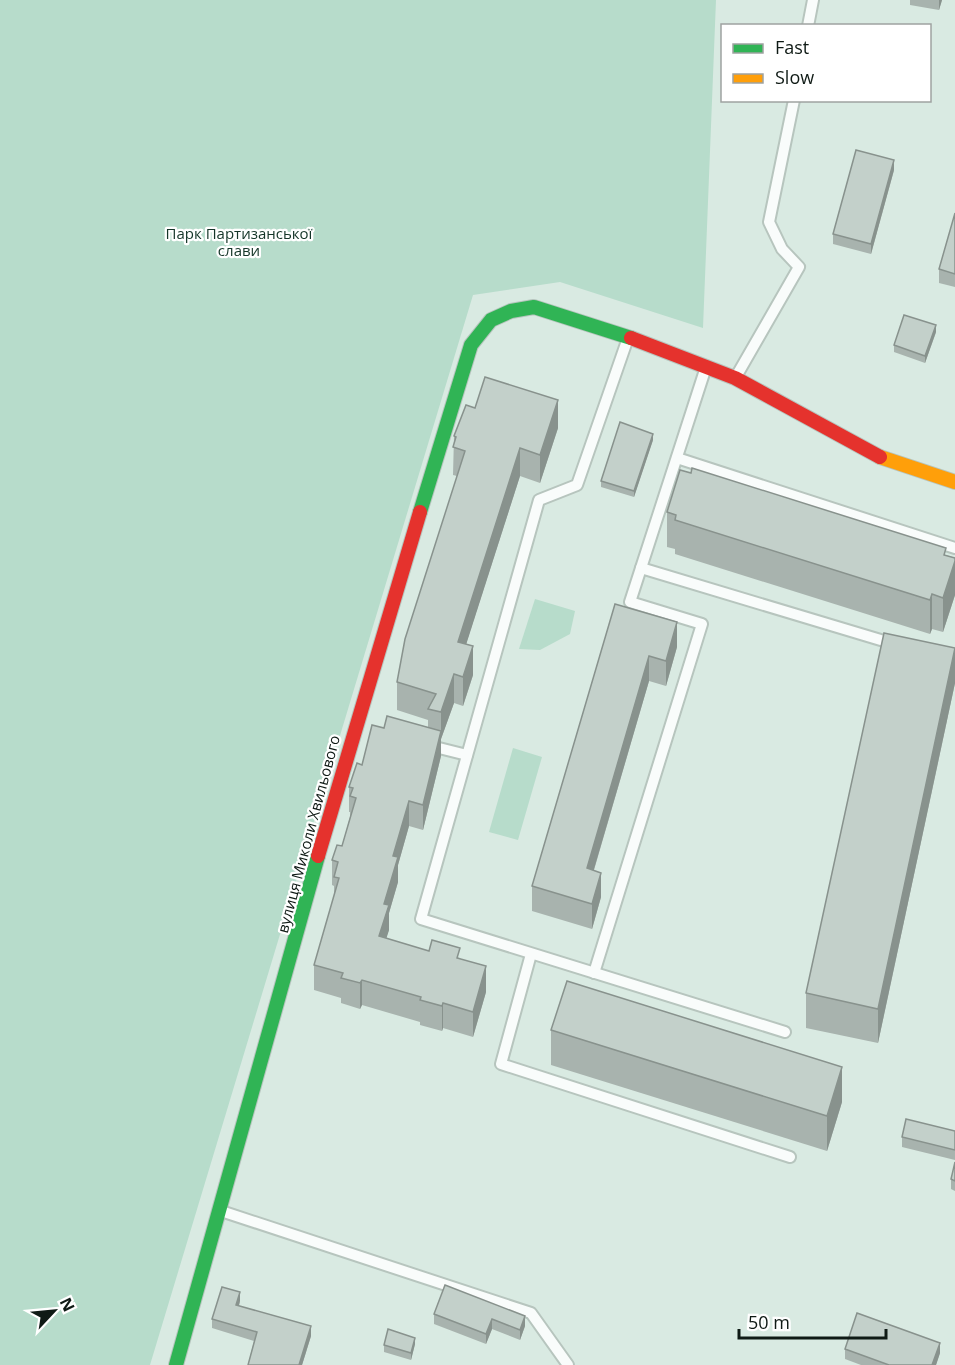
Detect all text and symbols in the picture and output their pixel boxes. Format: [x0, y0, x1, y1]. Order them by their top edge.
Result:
legend [721, 24, 931, 102]
text: Fast [775, 35, 809, 59]
text: Slow [775, 65, 814, 89]
park label: Парк Партизанської слави [166, 223, 313, 260]
street label: вулиця Миколи Хвильового [272, 733, 344, 935]
north arrow [24, 1281, 84, 1341]
text: N [55, 1294, 80, 1315]
scale bar [739, 1302, 886, 1340]
text: 50 m [748, 1310, 790, 1334]

